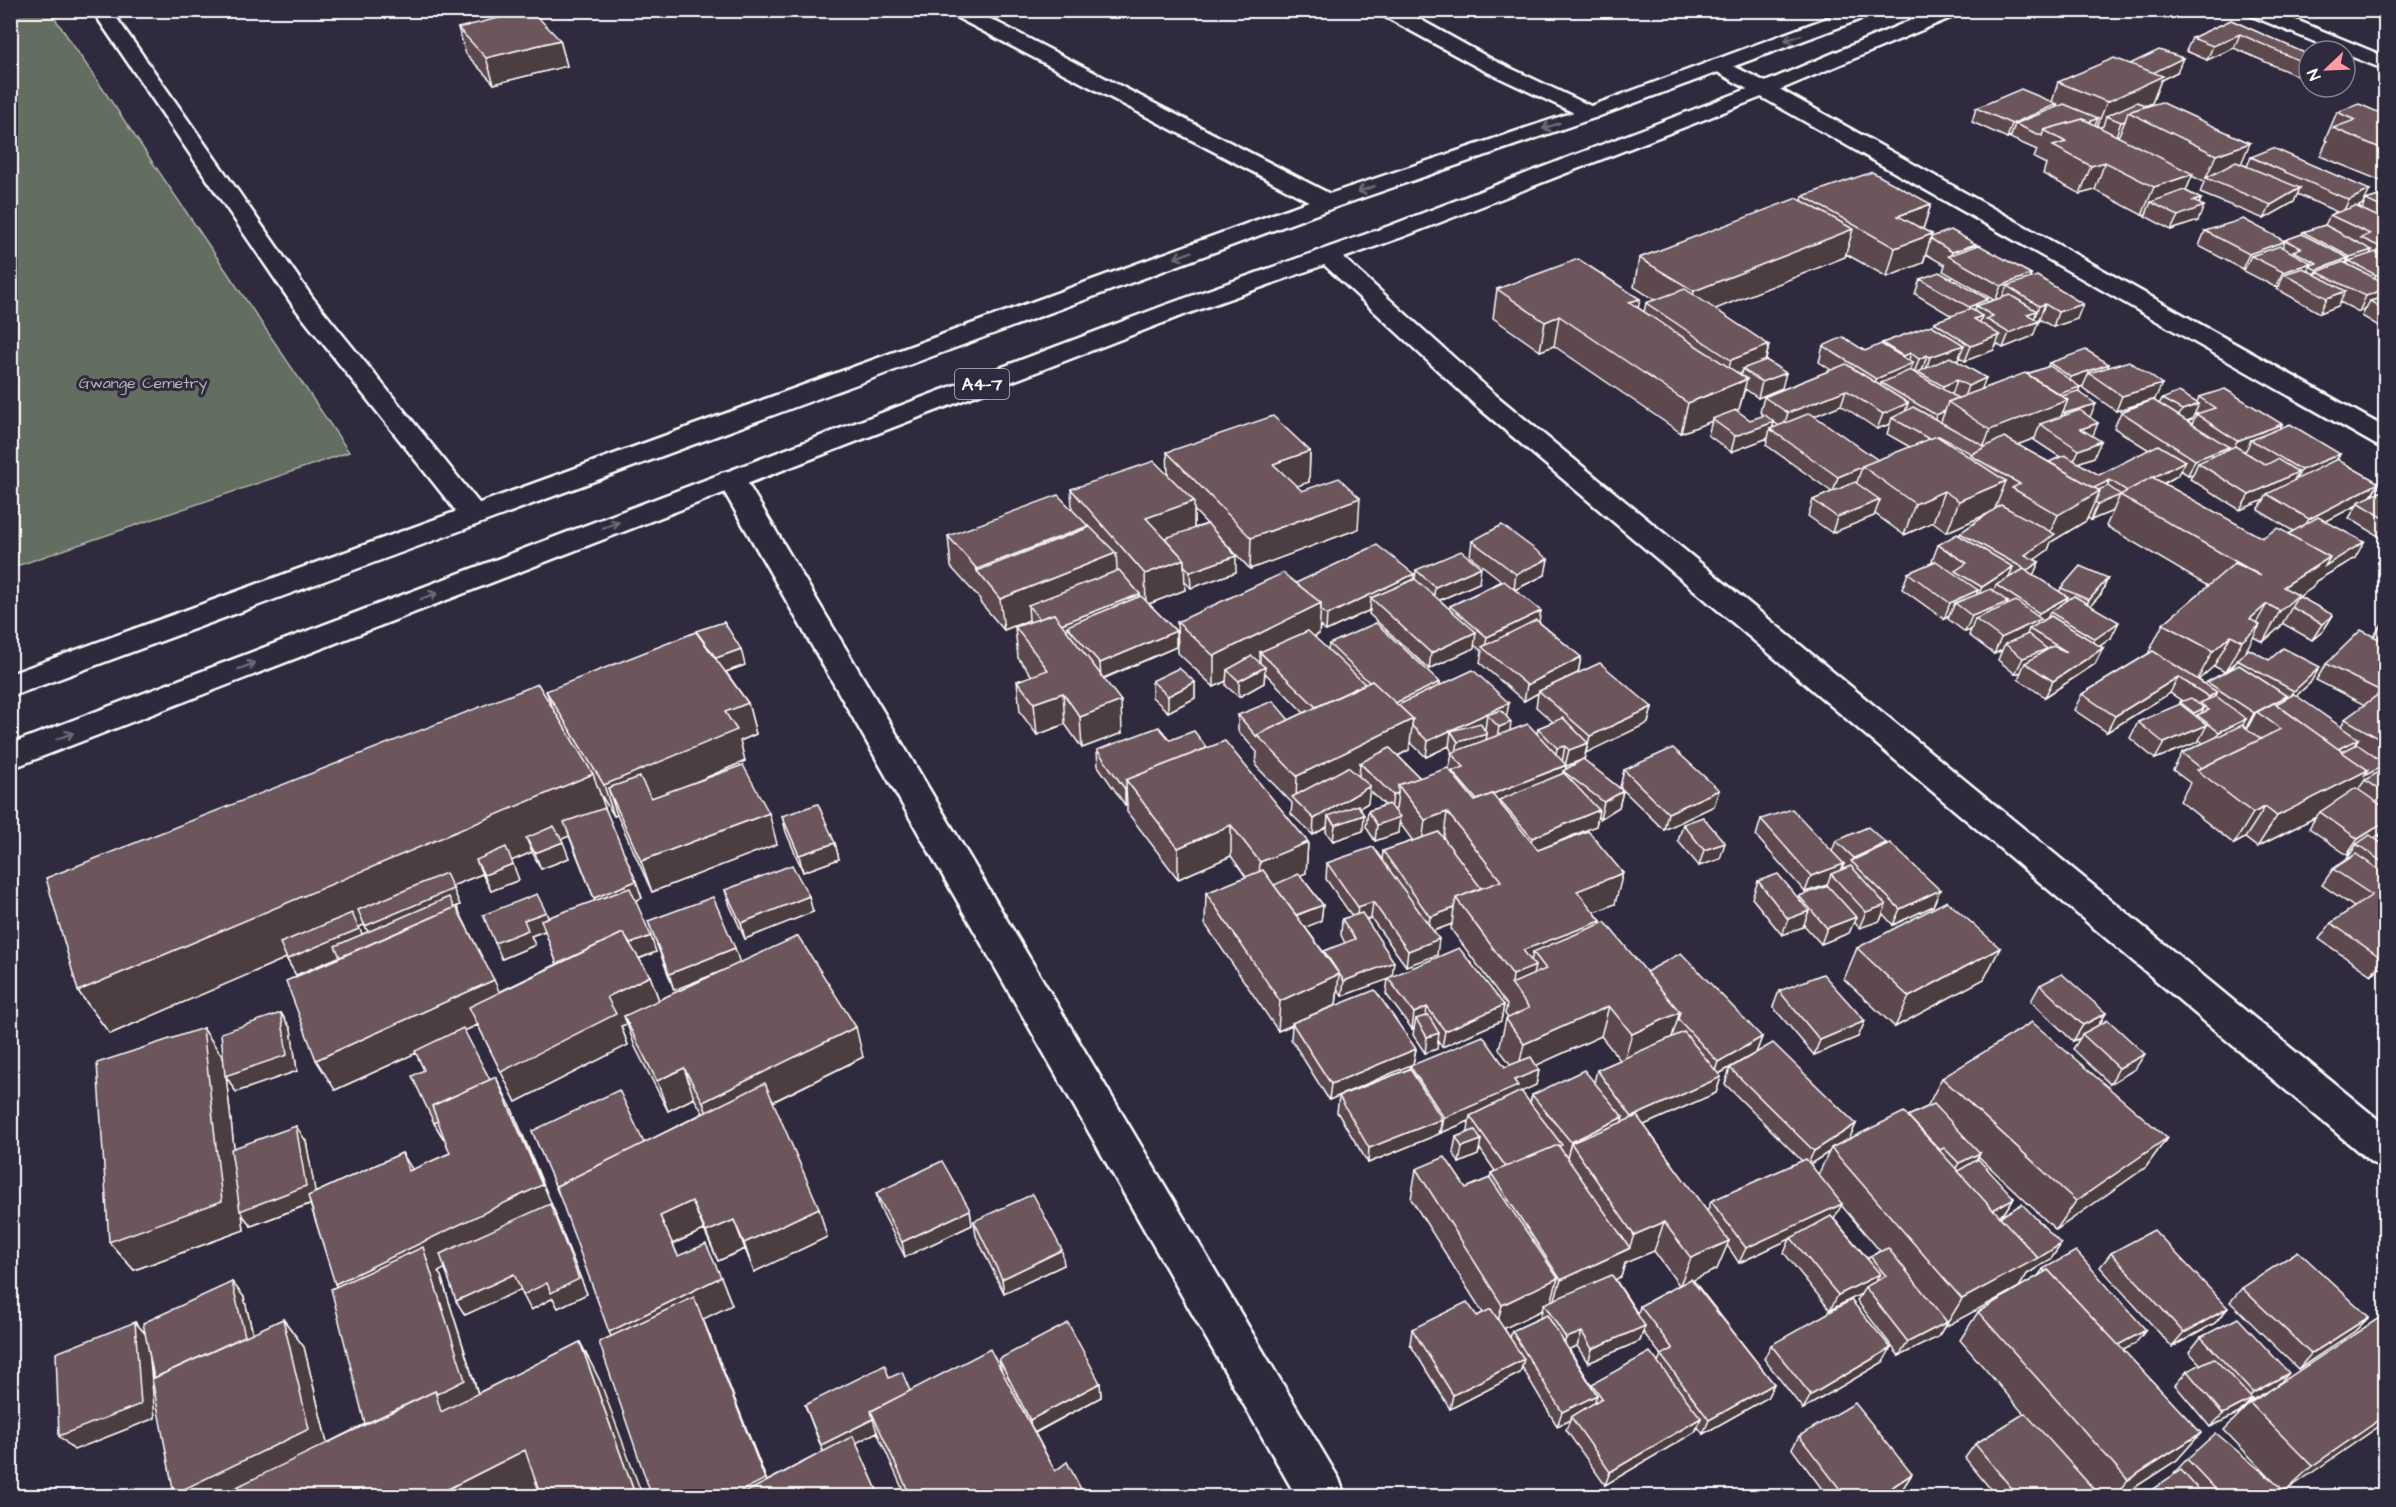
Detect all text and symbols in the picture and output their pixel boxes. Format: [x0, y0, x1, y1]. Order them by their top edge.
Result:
one-way arrow [1784, 33, 1803, 44]
north arrow [2297, 39, 2357, 99]
text: N [2302, 66, 2326, 83]
one-way arrow [1542, 122, 1561, 133]
one-way arrow [1357, 184, 1376, 195]
one-way arrow [1174, 250, 1192, 261]
road number: A4-7 [955, 369, 1009, 399]
park label: Gwange Cemetry [79, 372, 208, 395]
one-way arrow [601, 519, 620, 530]
one-way arrow [419, 590, 438, 601]
one-way arrow [237, 660, 256, 671]
one-way arrow [55, 730, 74, 741]

